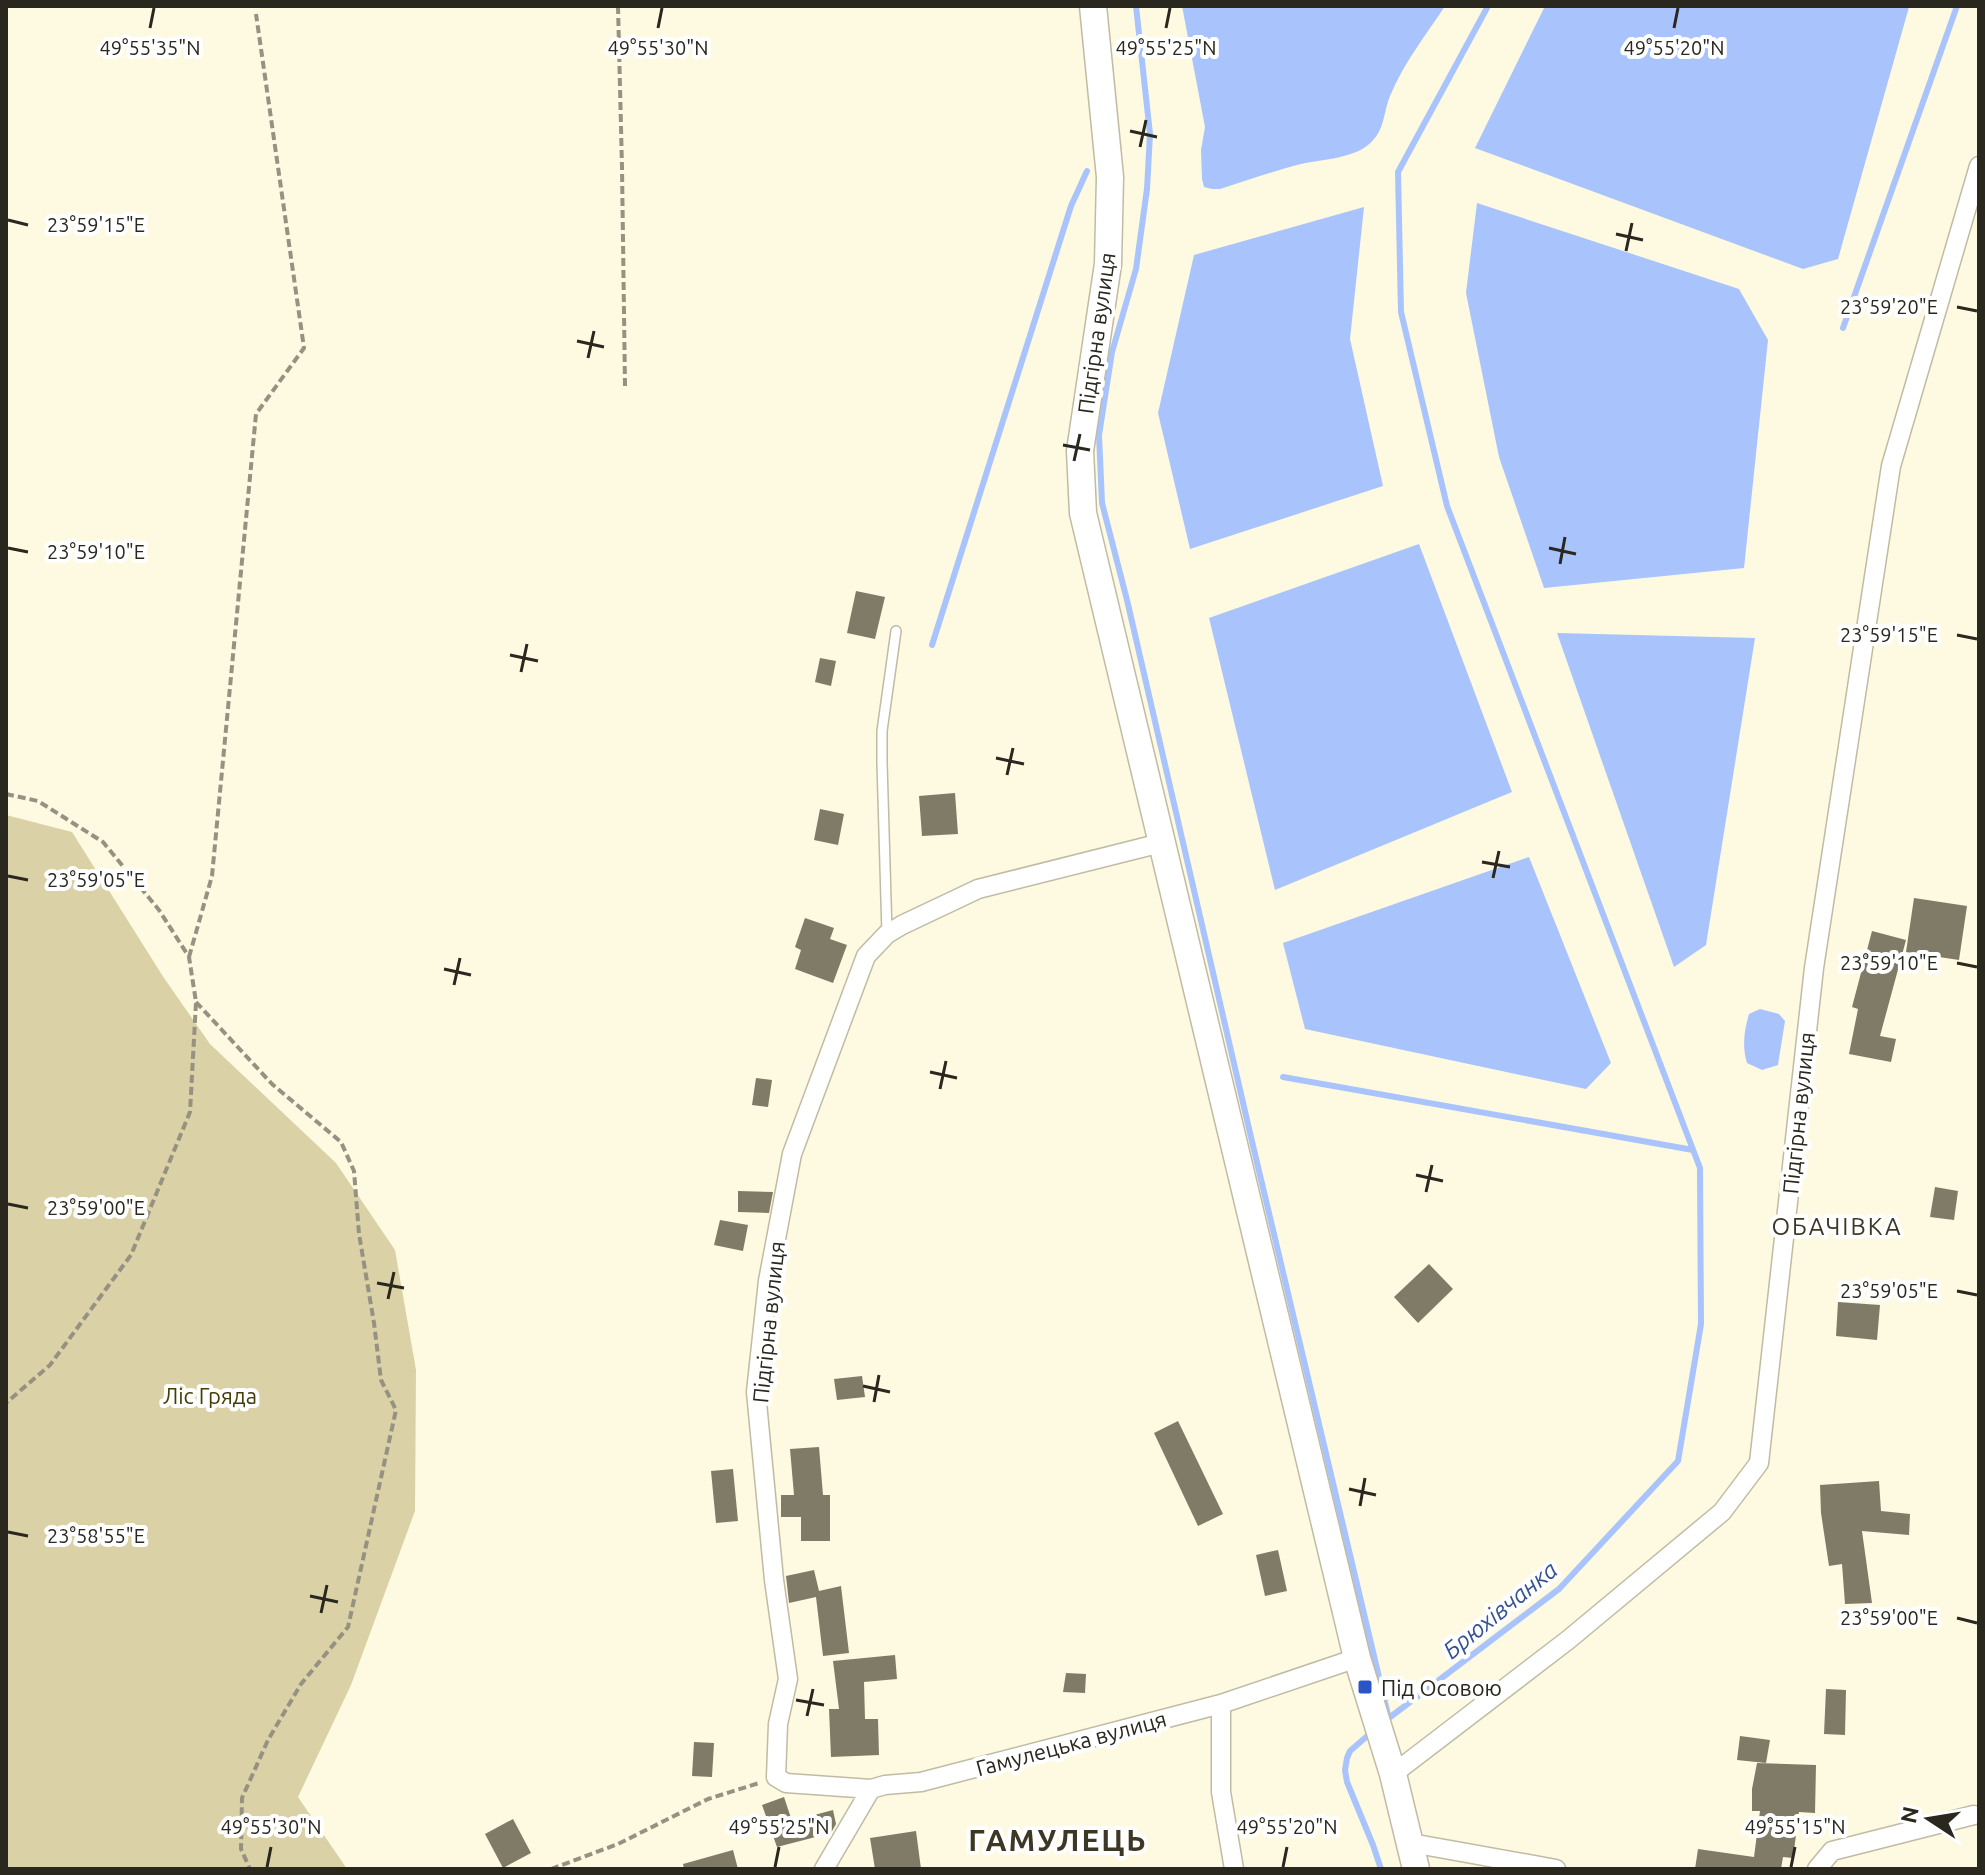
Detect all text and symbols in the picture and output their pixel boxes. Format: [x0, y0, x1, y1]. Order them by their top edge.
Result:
text: 49°55'35"N [99, 36, 201, 59]
text: 49°55'30"N [607, 36, 709, 59]
text: 49°55'25"N [1115, 36, 1217, 59]
text: 49°55'20"N [1623, 36, 1725, 59]
text: 23°59'15"E [47, 213, 145, 236]
street label: Підгірна вулиця [1072, 251, 1120, 415]
text: 23°59'20"E [1840, 295, 1938, 318]
text: 23°59'10"E [47, 540, 145, 563]
text: 23°59'15"E [1840, 623, 1938, 646]
text: 23°59'05"E [47, 868, 145, 891]
text: 23°59'10"E [1840, 951, 1938, 974]
street label: Підгірна вулиця [1777, 1031, 1819, 1195]
text: 23°59'00"E [47, 1196, 145, 1219]
district label: ОБАЧІВКА [1771, 1213, 1903, 1240]
street label: Підгірна вулиця [747, 1240, 789, 1404]
text: 23°59'05"E [1840, 1279, 1938, 1302]
park label: Ліс Гряда [163, 1383, 257, 1408]
text: 23°58'55"E [47, 1524, 145, 1547]
water label: Брюхівчанка [1438, 1556, 1562, 1664]
text: 23°59'00"E [1840, 1606, 1938, 1629]
place label: Під Осовою [1381, 1675, 1502, 1700]
marker: Під Осовою [1356, 1678, 1374, 1696]
street label: Гамулецька вулиця [973, 1706, 1169, 1780]
north arrow [1889, 1779, 1969, 1859]
text: N [1895, 1804, 1923, 1825]
text: 49°55'30"N [220, 1815, 322, 1838]
text: 49°55'25"N [728, 1815, 830, 1838]
text: 49°55'20"N [1236, 1815, 1338, 1838]
text: 49°55'15"N [1744, 1815, 1846, 1838]
district label: ГАМУЛЕЦЬ [968, 1823, 1148, 1857]

